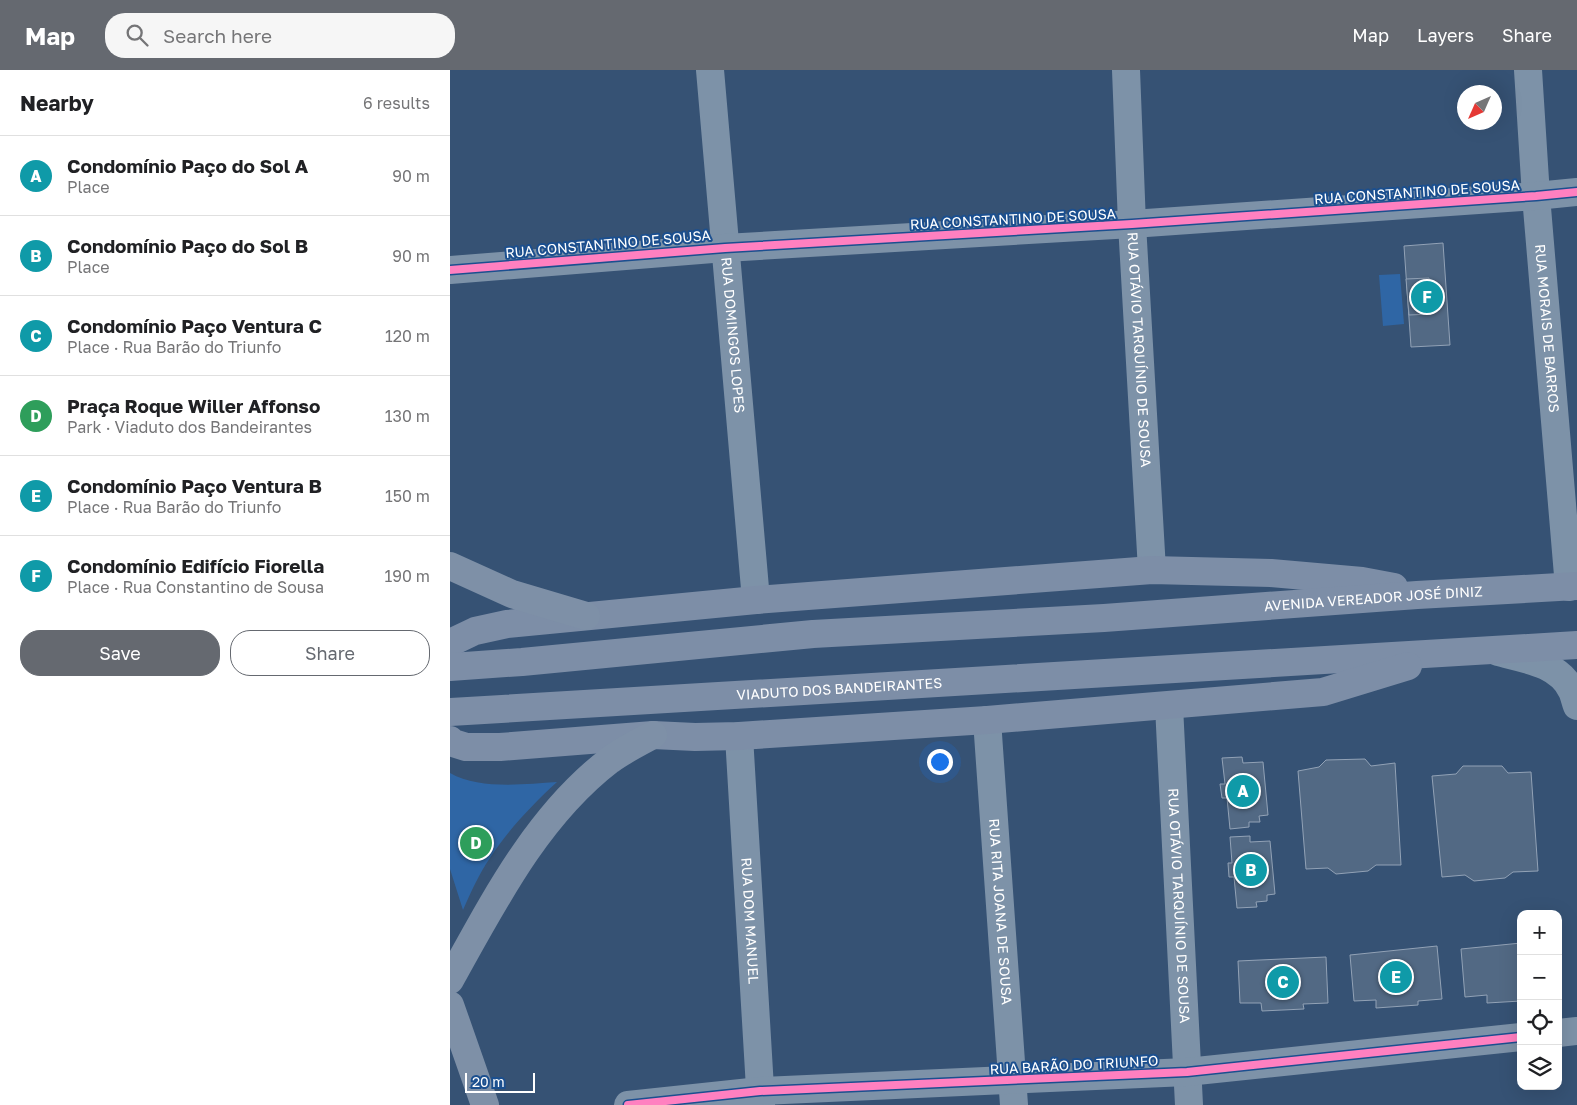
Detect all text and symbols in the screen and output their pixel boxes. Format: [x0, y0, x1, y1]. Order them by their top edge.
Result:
search box [105, 13, 455, 58]
text: Map [25, 21, 75, 50]
icon: search [123, 21, 151, 49]
text: Search here [163, 24, 272, 47]
text: Map [1352, 24, 1389, 46]
text: Layers [1417, 24, 1474, 46]
text: Share [1502, 24, 1552, 46]
north arrow [1457, 85, 1502, 130]
text: Nearby [20, 90, 94, 116]
text: 6 results [363, 93, 430, 113]
text: Condomínio Paço do Sol A [67, 154, 308, 177]
text: A [30, 166, 42, 186]
text: 90 m [392, 166, 430, 186]
street label: RUA CONSTANTINO DE SOUSA [1314, 176, 1521, 207]
text: Place [67, 177, 110, 197]
street label: RUA CONSTANTINO DE SOUSA [910, 205, 1117, 232]
street label: RUA CONSTANTINO DE SOUSA [505, 226, 712, 261]
street label: RUA OTÁVIO TARQUÍNIO DE SOUSA [1124, 232, 1155, 468]
text: Condomínio Paço do Sol B [67, 234, 308, 257]
street label: RUA MORAIS DE BARROS [1532, 243, 1563, 413]
text: B [30, 246, 42, 266]
text: 90 m [392, 246, 430, 266]
street label: RUA DOMINGOS LOPES [718, 256, 749, 414]
text: Place [67, 257, 110, 277]
pin: F [1411, 278, 1443, 316]
text: Condomínio Paço Ventura C [67, 314, 322, 337]
text: C [30, 326, 42, 346]
text: 120 m [385, 326, 430, 346]
text: Place · Rua Barão do Triunfo [67, 337, 281, 357]
text: Praça Roque Willer Affonso [67, 394, 320, 417]
text: D [30, 406, 42, 426]
text: 130 m [385, 406, 430, 426]
text: Park · Viaduto dos Bandeirantes [67, 417, 312, 437]
text: Condomínio Paço Ventura B [67, 474, 322, 497]
text: E [31, 486, 41, 506]
text: 150 m [385, 486, 430, 506]
text: Place · Rua Barão do Triunfo [67, 497, 281, 517]
text: Condomínio Edifício Fiorella [67, 554, 324, 577]
text: F [31, 566, 41, 586]
text: 190 m [384, 566, 430, 586]
text: Place · Rua Constantino de Sousa [67, 577, 324, 597]
street label: AVENIDA VEREADOR JOSÉ DINIZ [1263, 582, 1483, 614]
button: Save [20, 630, 220, 676]
button: Share [230, 630, 430, 676]
street label: VIADUTO DOS BANDEIRANTES [736, 674, 943, 703]
your location [927, 749, 953, 775]
pin: A [1227, 772, 1259, 810]
street label: RUA OTÁVIO TARQUÍNIO DE SOUSA [1165, 788, 1194, 1024]
street label: RUA RITA JOANA DE SOUSA [986, 818, 1016, 1006]
pin: D [460, 824, 492, 862]
pin: B [1235, 851, 1267, 889]
street label: RUA DOM MANUEL [738, 857, 763, 984]
map controls [1517, 910, 1562, 1090]
button: + [1517, 910, 1562, 955]
button: − [1517, 955, 1562, 1000]
pin: E [1380, 958, 1412, 996]
pin: C [1267, 963, 1299, 1001]
button: locate [1517, 1000, 1562, 1045]
button: layers [1517, 1045, 1562, 1090]
street label: RUA BARÃO DO TRIUNFO [989, 1052, 1159, 1077]
scale bar [465, 1070, 535, 1093]
text: 20 m [472, 1073, 505, 1090]

